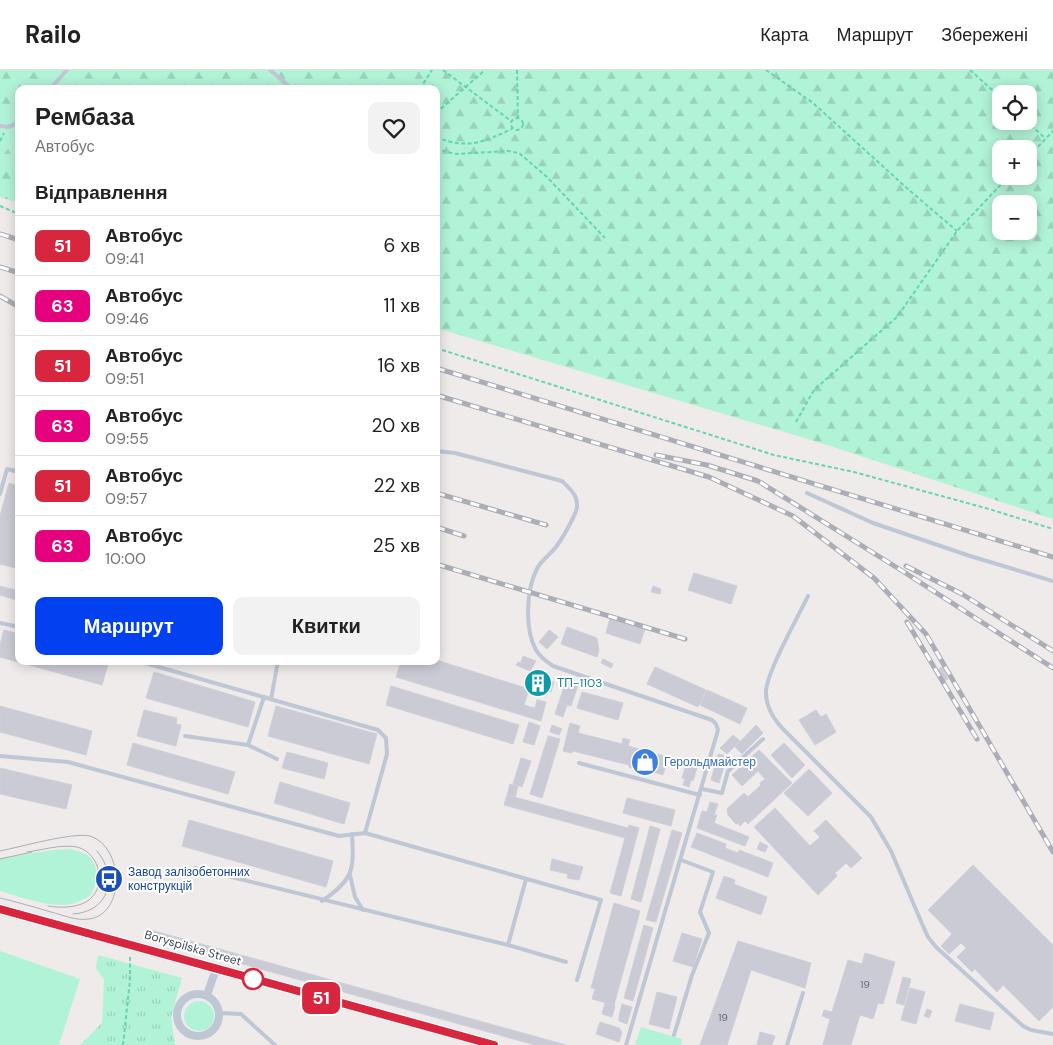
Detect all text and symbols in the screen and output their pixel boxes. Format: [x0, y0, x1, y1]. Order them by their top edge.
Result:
text: Railo [25, 19, 81, 50]
text: Карта [760, 23, 808, 47]
text: Маршрут [836, 23, 913, 47]
text: Збережені [941, 23, 1028, 47]
map controls [992, 85, 1037, 240]
button: locate [992, 85, 1037, 130]
text: Рембаза [35, 101, 134, 132]
button: heart [368, 102, 420, 154]
text: Автобус [35, 136, 95, 157]
button: + [992, 140, 1037, 185]
text: Відправлення [35, 180, 168, 205]
button: − [992, 195, 1037, 240]
text: Автобус [105, 223, 183, 248]
text: 6 хв [383, 233, 420, 258]
text: 51 [54, 234, 71, 258]
text: 09:41 [105, 248, 144, 269]
text: Автобус [105, 283, 183, 308]
text: 11 хв [383, 293, 420, 318]
text: 63 [51, 294, 74, 318]
text: 09:46 [105, 308, 149, 329]
text: Автобус [105, 343, 183, 368]
text: 16 хв [377, 353, 420, 378]
text: 51 [54, 354, 71, 378]
text: 09:51 [105, 368, 144, 389]
text: Автобус [105, 403, 183, 428]
text: 20 хв [372, 413, 420, 438]
text: 63 [51, 414, 74, 438]
text: 09:55 [105, 428, 149, 449]
text: Автобус [105, 463, 183, 488]
text: 22 хв [373, 473, 420, 498]
text: 51 [54, 474, 71, 498]
text: 09:57 [105, 488, 147, 509]
text: Автобус [105, 523, 183, 548]
text: 25 хв [373, 533, 420, 558]
text: 63 [51, 534, 74, 558]
text: 10:00 [105, 548, 146, 569]
button: Маршрут [35, 597, 223, 655]
button: Квитки [233, 597, 420, 655]
building icon: ТП-1103 [523, 668, 553, 698]
place label: ТП-1103 [557, 675, 602, 691]
shop icon: Герольдмайстер [630, 747, 660, 777]
place label: Герольдмайстер [664, 754, 756, 770]
bus stop icon: Завод залізобетонних конструкцій [94, 864, 124, 894]
place label: Завод залізобетонних конструкцій [128, 864, 250, 894]
street label: Boryspilska Street [143, 927, 244, 970]
unlabelled marker [242, 968, 264, 990]
house number: 19 [860, 978, 870, 991]
line badge: 51 [298, 982, 344, 1014]
text: 51 [312, 986, 330, 1010]
house number: 19 [718, 1011, 728, 1024]

